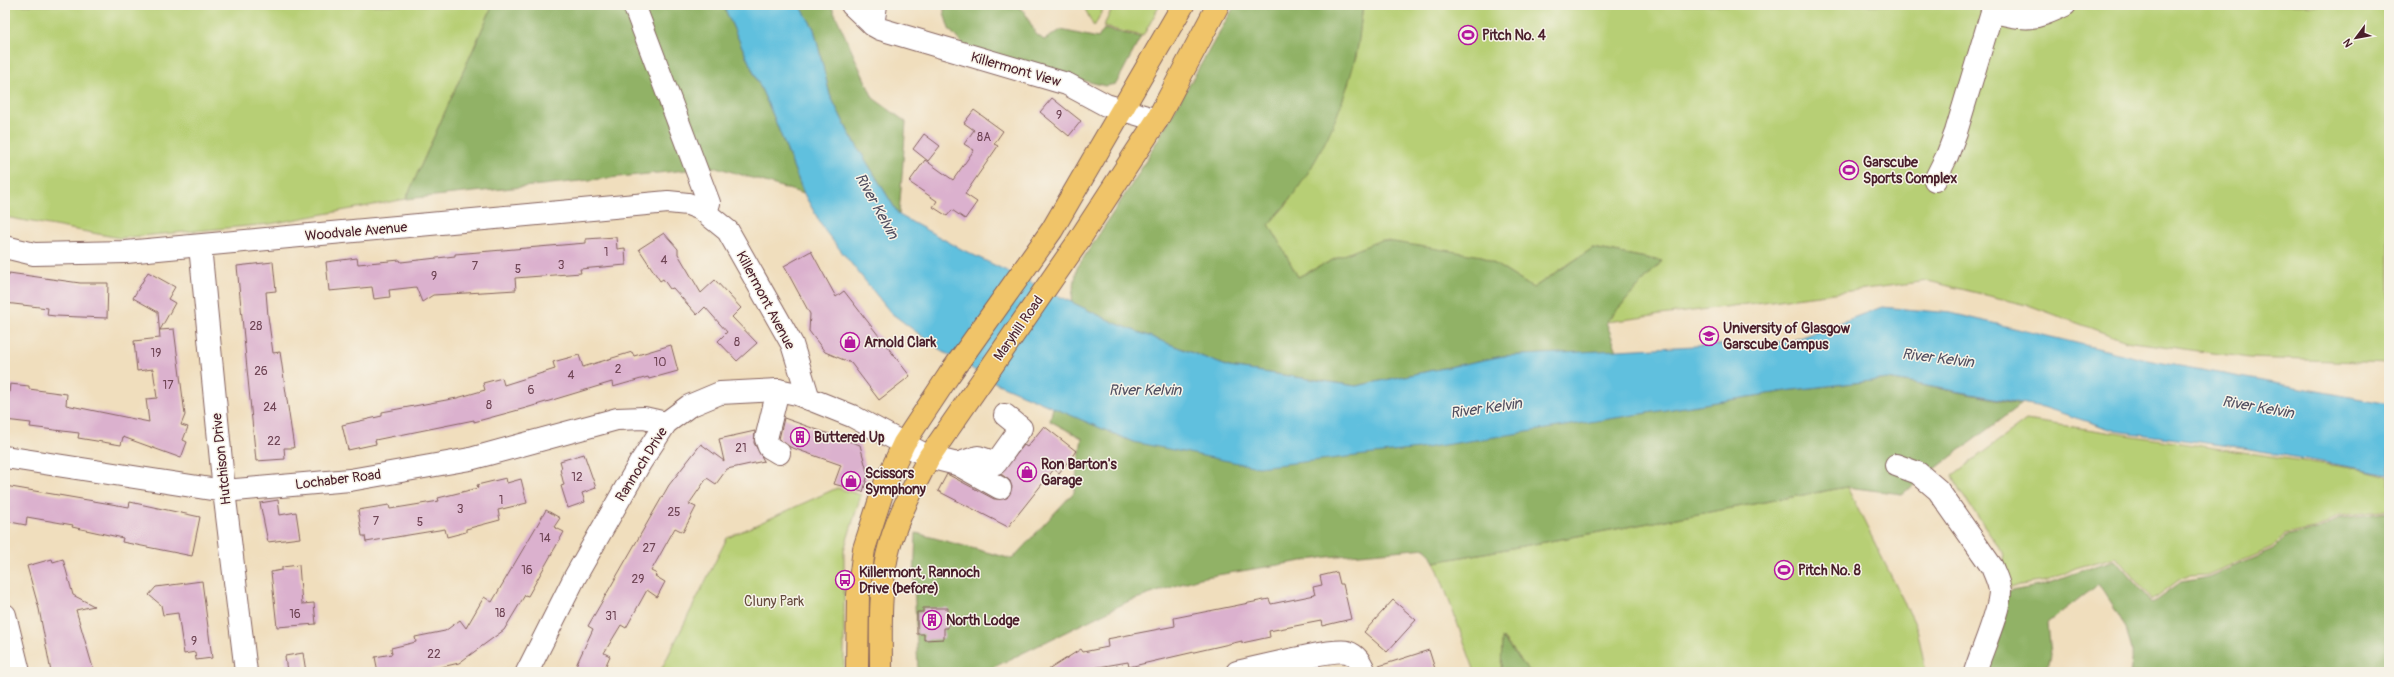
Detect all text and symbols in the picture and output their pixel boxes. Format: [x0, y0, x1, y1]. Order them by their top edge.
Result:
north arrow [2336, 18, 2376, 58]
sports icon: Pitch No. 4 [1457, 24, 1479, 46]
place label: Pitch No. 4 [1482, 27, 1547, 44]
text: N [2340, 36, 2355, 50]
street label: Killermont View [969, 48, 1063, 91]
house number: 9 [1056, 108, 1062, 123]
house number: 8A [977, 130, 991, 145]
place label: Garscube Sports Complex [1863, 154, 1957, 187]
sports icon: Garscube Sports Complex [1838, 159, 1860, 181]
water label: River Kelvin [851, 170, 903, 244]
street label: Woodvale Avenue [304, 219, 408, 244]
house number: 1 [604, 245, 608, 260]
street label: Killermont Avenue [733, 248, 799, 352]
house number: 4 [661, 253, 668, 268]
house number: 3 [558, 258, 565, 273]
house number: 7 [472, 259, 479, 274]
house number: 5 [515, 262, 521, 277]
house number: 9 [431, 269, 437, 284]
street label: Maryhill Road [990, 292, 1047, 364]
house number: 28 [250, 319, 262, 334]
place label: University of Glasgow Garscube Campus [1723, 320, 1851, 353]
school or university icon: University of Glasgow Garscube Campus [1698, 325, 1720, 347]
shop icon: Arnold Clark [839, 331, 861, 353]
place label: Arnold Clark [864, 334, 937, 351]
house number: 8 [734, 335, 740, 350]
water label: River Kelvin [1901, 345, 1976, 373]
house number: 19 [151, 346, 161, 361]
house number: 10 [654, 355, 666, 370]
house number: 2 [615, 362, 622, 377]
house number: 26 [254, 364, 268, 379]
house number: 4 [568, 368, 575, 383]
house number: 17 [162, 378, 174, 393]
water label: River Kelvin [1109, 381, 1183, 400]
house number: 6 [528, 383, 535, 398]
water label: River Kelvin [2221, 392, 2297, 423]
water label: River Kelvin [1449, 394, 1525, 423]
house number: 8 [486, 398, 492, 413]
house number: 24 [263, 400, 277, 415]
street label: Hutchison Drive [208, 412, 235, 506]
street label: Rannoch Drive [612, 424, 671, 505]
building icon: Buttered Up [789, 426, 811, 448]
place label: Buttered Up [814, 429, 885, 446]
house number: 22 [267, 434, 281, 449]
house number: 21 [735, 441, 747, 456]
place label: Ron Barton's Garage [1041, 456, 1118, 489]
shop icon: Ron Barton's Garage [1016, 461, 1038, 483]
place label: Scissors Symphony [865, 465, 926, 498]
street label: Lochaber Road [294, 466, 382, 493]
house number: 12 [571, 470, 583, 485]
shop icon: Scissors Symphony [840, 470, 862, 492]
house number: 1 [499, 493, 503, 508]
house number: 3 [457, 502, 464, 517]
house number: 25 [667, 505, 681, 520]
house number: 7 [373, 514, 380, 529]
house number: 5 [417, 515, 423, 530]
house number: 14 [539, 531, 551, 546]
house number: 27 [642, 541, 656, 556]
sports icon: Pitch No. 8 [1773, 559, 1795, 581]
place label: Pitch No. 8 [1798, 562, 1861, 579]
house number: 16 [521, 563, 533, 578]
place label: Killermont, Rannoch Drive (before) [859, 564, 980, 597]
bus stop icon: Killermont, Rannoch Drive (before) [834, 569, 856, 591]
house number: 29 [632, 572, 644, 587]
park label: Cluny Park [744, 593, 804, 610]
house number: 18 [495, 606, 505, 621]
house number: 16 [289, 607, 301, 622]
house number: 31 [605, 609, 617, 624]
building icon: North Lodge [921, 609, 943, 631]
place label: North Lodge [946, 612, 1020, 629]
house number: 9 [191, 634, 197, 649]
house number: 22 [427, 647, 441, 662]

